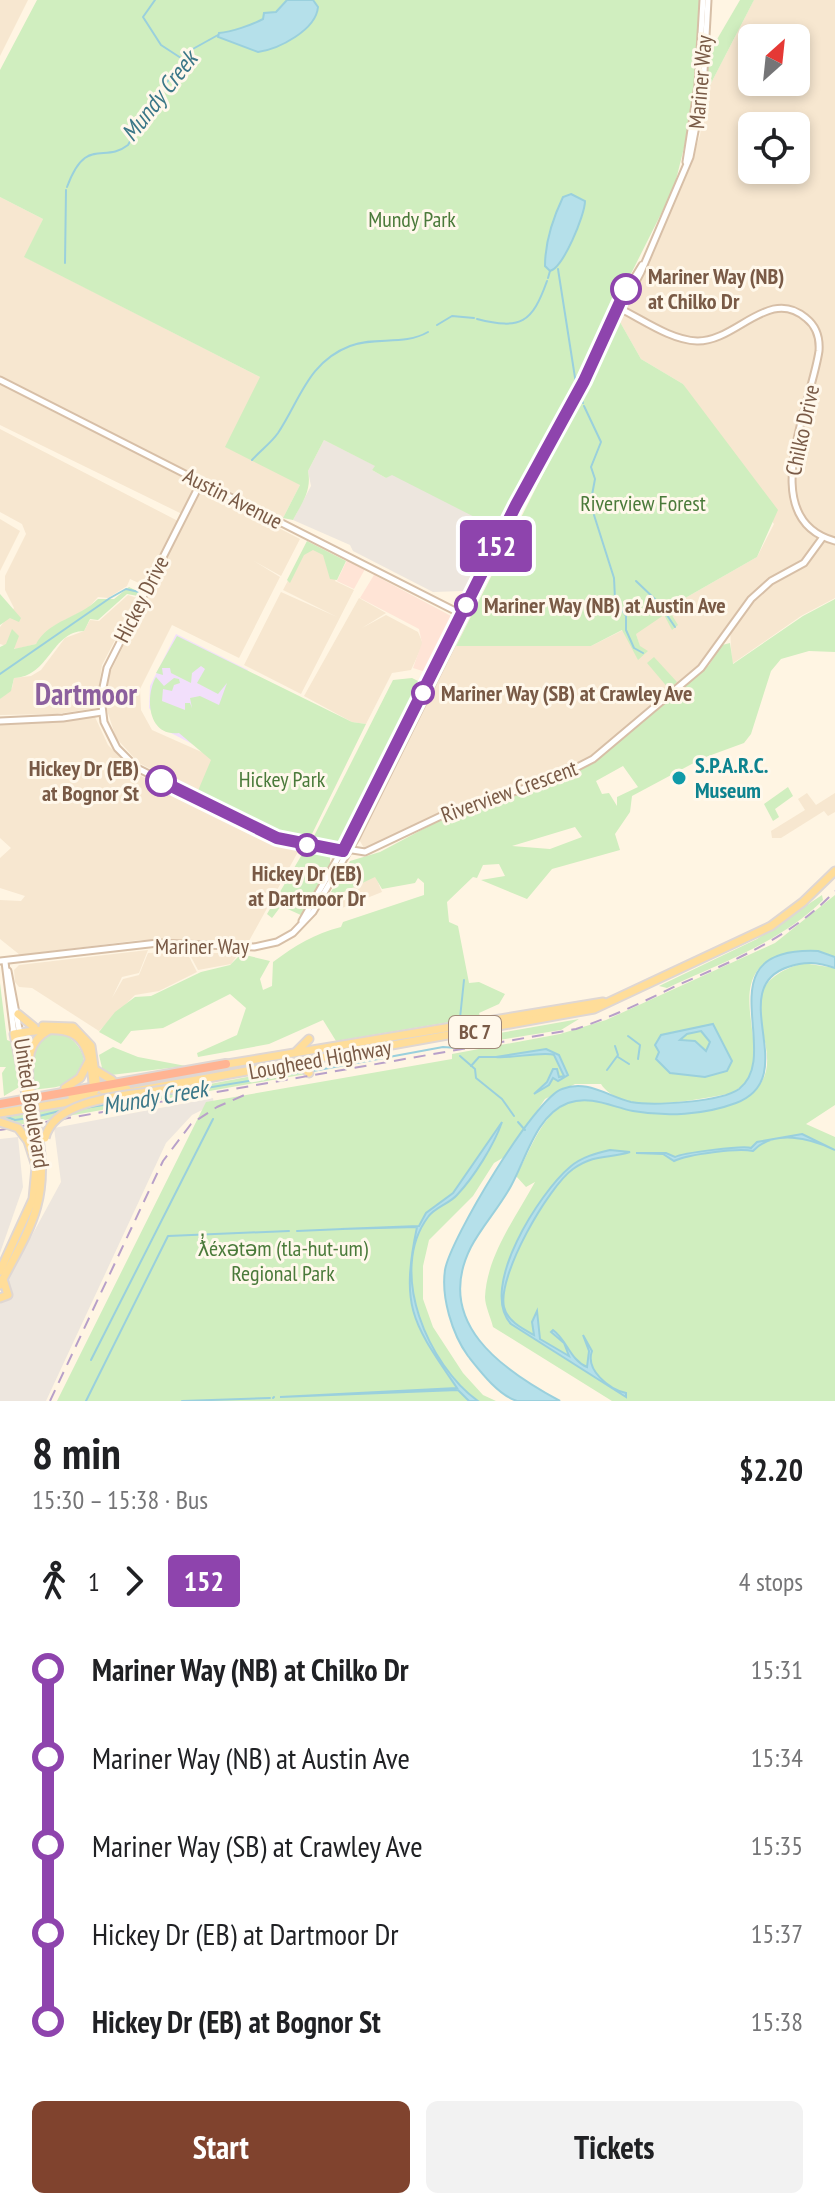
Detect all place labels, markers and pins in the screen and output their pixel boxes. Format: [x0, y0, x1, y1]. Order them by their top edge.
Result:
place label: Mariner Way (NB) at Chilko Dr [648, 262, 784, 315]
marker: Mariner Way (NB) at Chilko Dr [611, 274, 641, 304]
place label: Mariner Way (NB) at Austin Ave [484, 591, 726, 619]
marker: Mariner Way (NB) at Austin Ave [455, 594, 477, 616]
place label: Mariner Way (SB) at Crawley Ave [441, 679, 692, 707]
marker: Mariner Way (SB) at Crawley Ave [412, 682, 434, 704]
place label: S.P.A.R.C. Museum [695, 751, 768, 804]
place label: Hickey Dr (EB) at Bognor St [29, 754, 140, 807]
marker: Hickey Dr (EB) at Bognor St [146, 766, 176, 796]
marker: S.P.A.R.C. Museum [670, 769, 688, 787]
marker: Hickey Dr (EB) at Dartmoor Dr [296, 834, 318, 856]
place label: Hickey Dr (EB) at Dartmoor Dr [248, 859, 366, 912]

